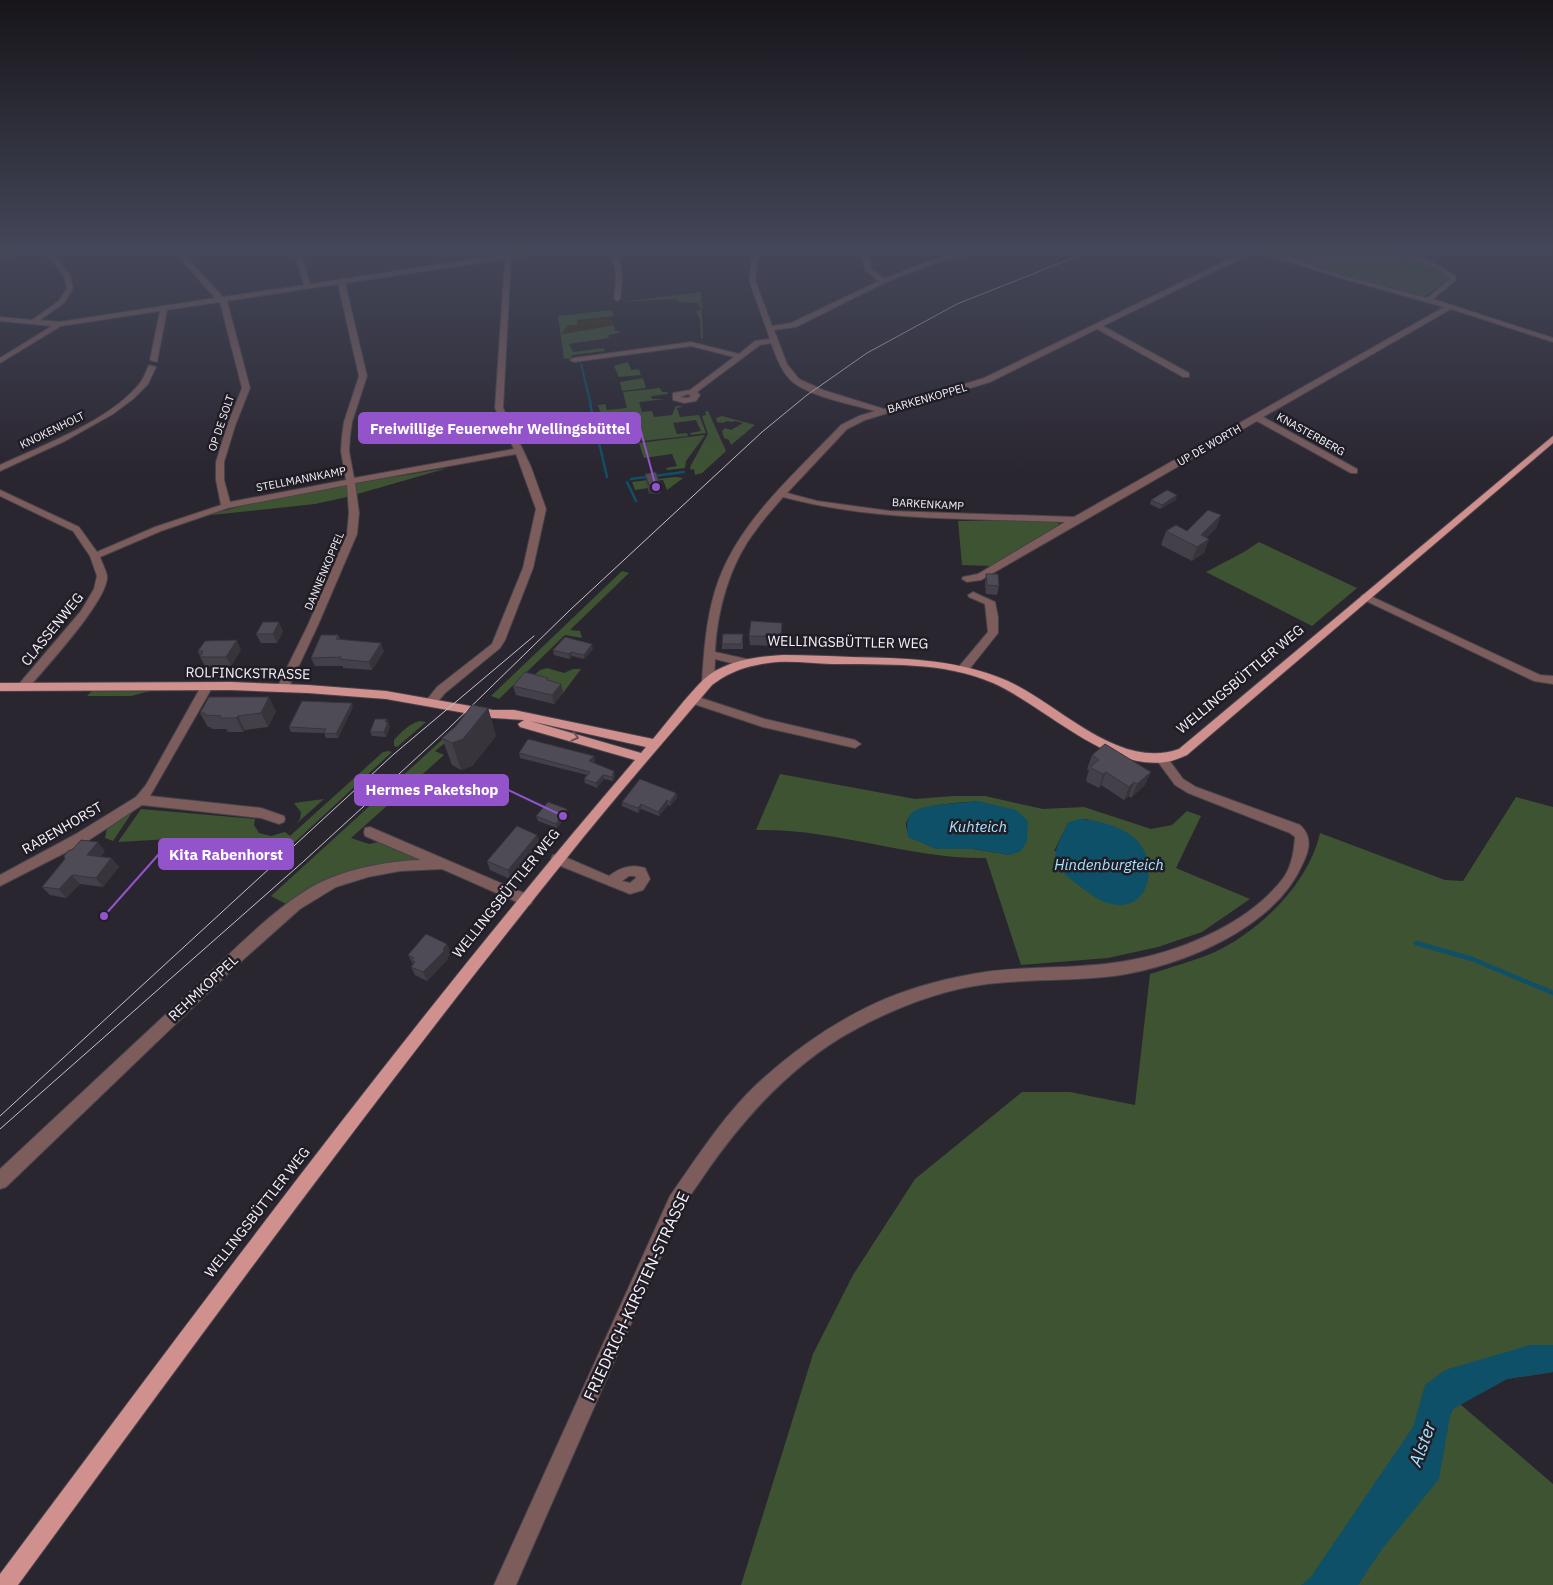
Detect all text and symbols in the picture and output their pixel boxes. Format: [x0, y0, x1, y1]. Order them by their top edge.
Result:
street label: BARKENKOPPEL [886, 380, 969, 416]
street label: OP DE SOLT [205, 392, 237, 453]
street label: KNOKENHOLT [17, 408, 87, 452]
street label: KNASTERBERG [1274, 409, 1348, 459]
callout: Freiwillige Feuerwehr Wellingsbüttel [359, 413, 640, 443]
text: Freiwillige Feuerwehr Wellingsbüttel [370, 419, 631, 438]
street label: UP DE WORTH [1175, 421, 1243, 469]
street label: STELLMANNKAMP [255, 463, 347, 495]
street label: BARKENKAMP [892, 495, 965, 513]
street label: DANNENKOPPEL [301, 529, 347, 612]
street label: CLASSENWEG [17, 589, 87, 669]
street label: WELLINGSBÜTTLER WEG [1173, 620, 1307, 738]
street label: WELLINGSBÜTTLER WEG [767, 632, 929, 652]
street label: ROLFINCKSTRASSE [185, 663, 311, 683]
one-way arrow [571, 731, 580, 742]
callout: Hermes Paketshop [355, 775, 508, 805]
text: Hermes Paketshop [366, 780, 498, 799]
street label: RABENHORST [19, 798, 105, 858]
water label: Kuhteich [949, 817, 1007, 836]
street label: WELLINGSBÜTTLER WEG [448, 825, 564, 961]
callout: Kita Rabenhorst [159, 839, 293, 869]
text: Kita Rabenhorst [169, 845, 283, 864]
water label: Hindenburgteich [1054, 855, 1164, 874]
street label: REHMKOPPEL [164, 951, 242, 1025]
street label: WELLINGSBÜTTLER WEG [200, 1143, 314, 1281]
street label: FRIEDRICH-KIRSTEN-STRASSE [579, 1188, 693, 1404]
water label: Alster [1403, 1418, 1441, 1470]

